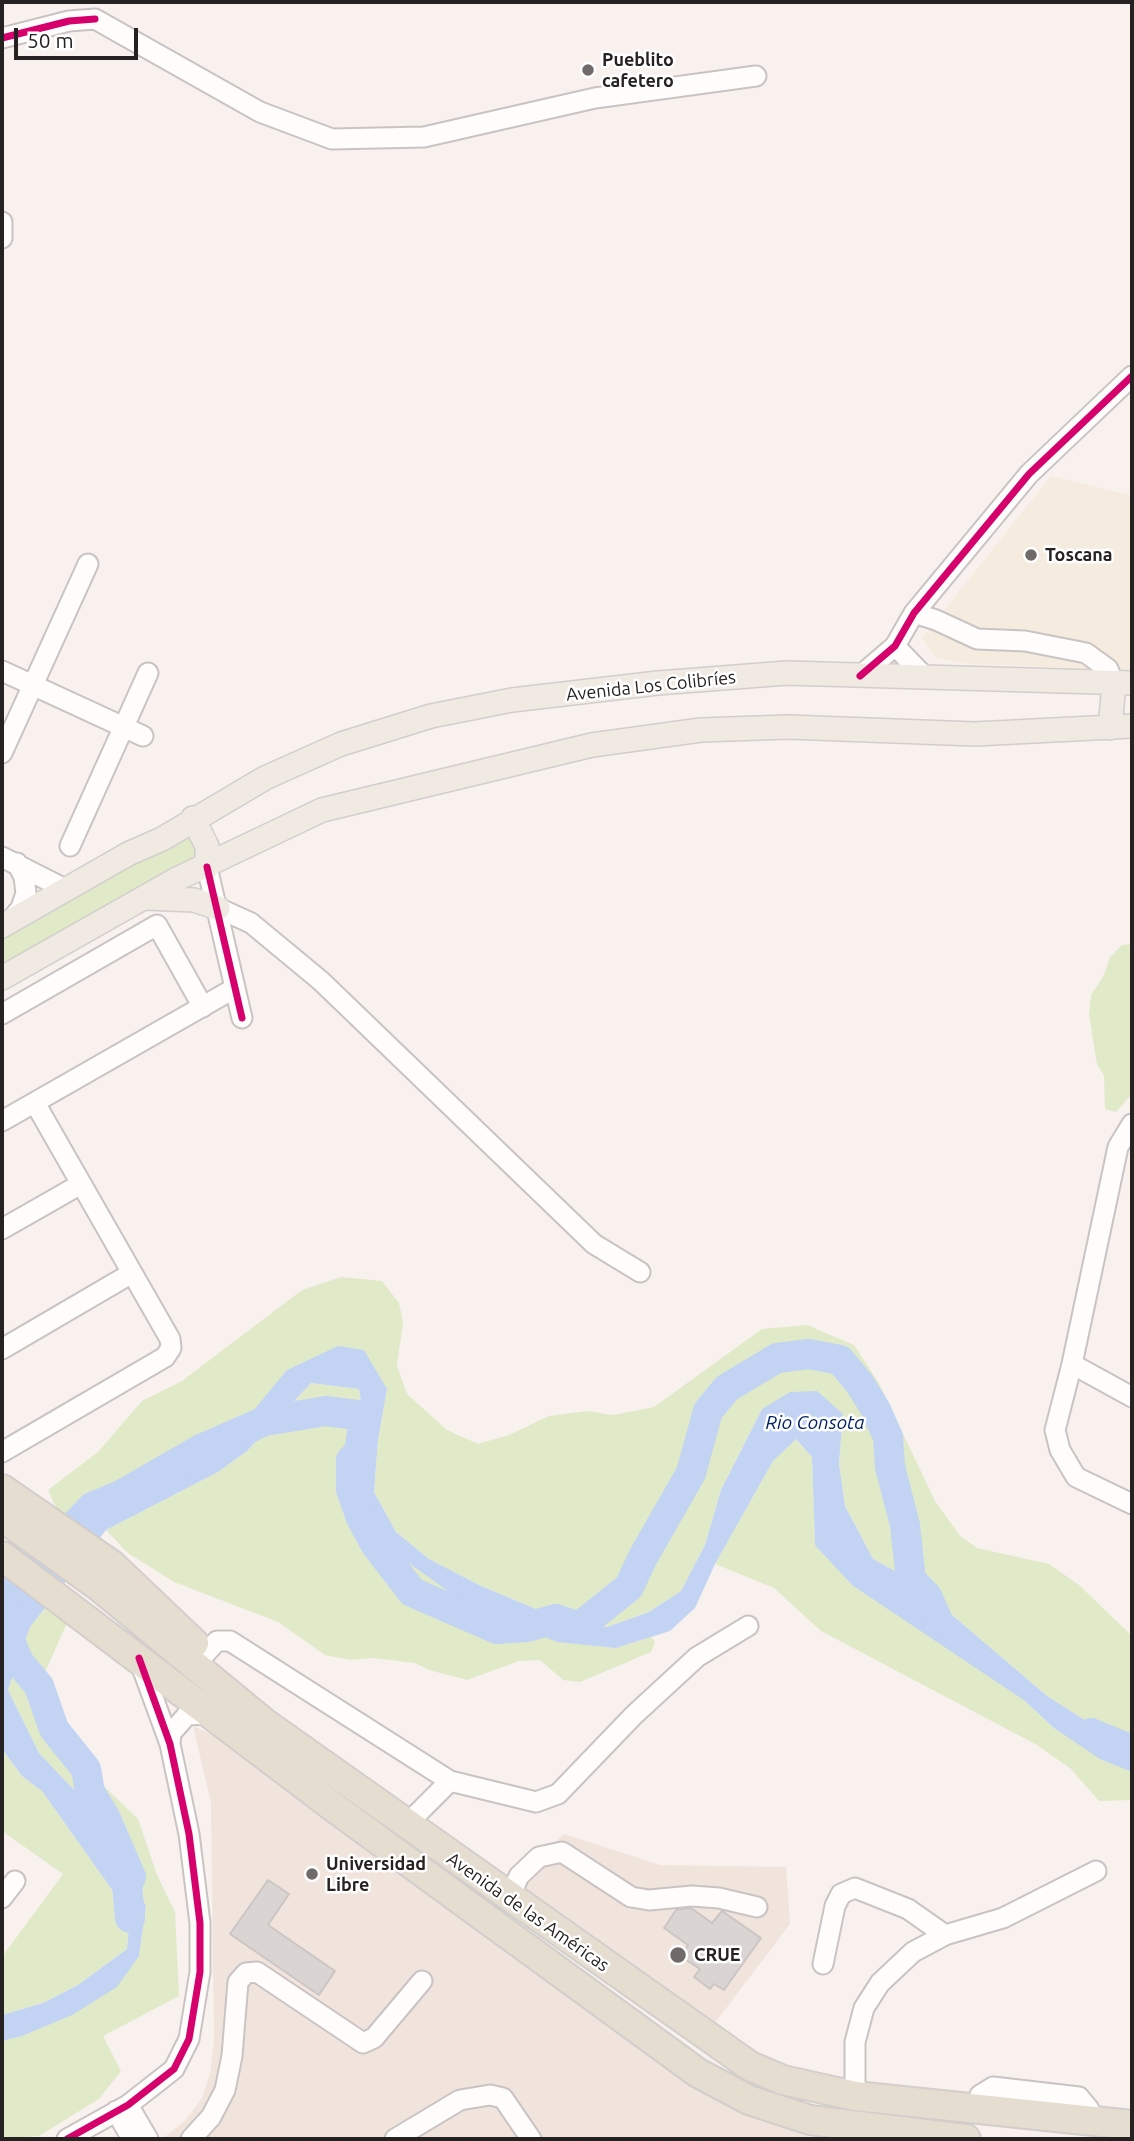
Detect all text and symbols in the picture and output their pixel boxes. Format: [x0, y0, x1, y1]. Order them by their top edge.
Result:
scale bar [18, 14, 142, 58]
text: 50 m [27, 28, 74, 52]
place label: Pueblito cafetero [602, 49, 674, 92]
marker: Pueblito cafetero [580, 62, 596, 78]
place label: Toscana [1045, 544, 1112, 566]
marker: Toscana [1023, 547, 1039, 563]
street label: Avenida Los Colibríes [565, 666, 737, 706]
water label: Rio Consota [765, 1412, 865, 1434]
street label: Avenida de las Américas [443, 1848, 613, 1976]
place label: Universidad Libre [326, 1853, 426, 1896]
marker: Universidad Libre [304, 1866, 320, 1882]
place label: CRUE [694, 1944, 741, 1966]
marker: CRUE [668, 1945, 688, 1965]

